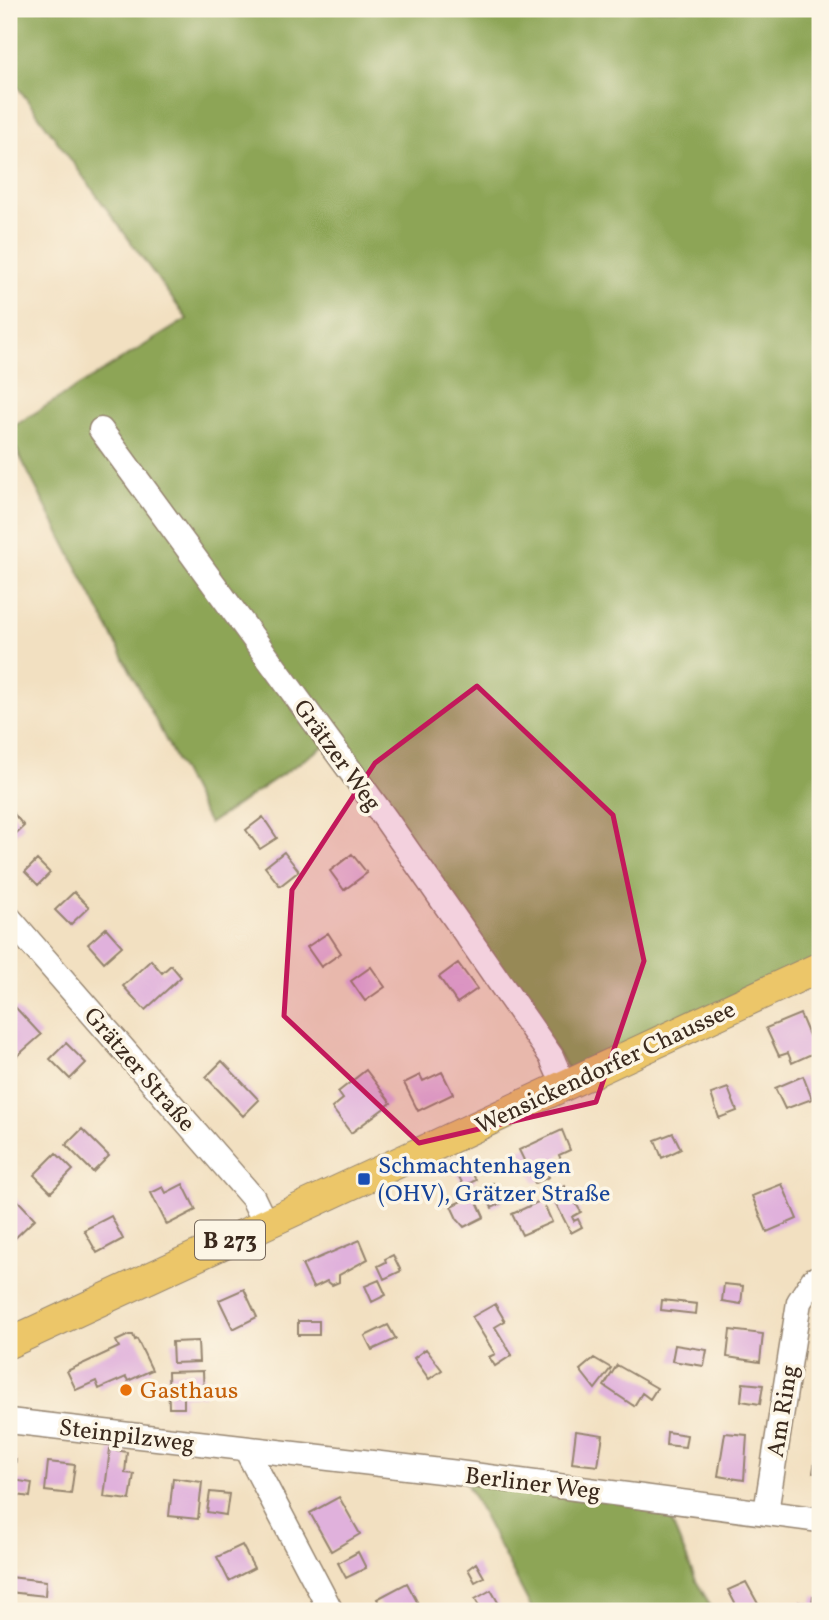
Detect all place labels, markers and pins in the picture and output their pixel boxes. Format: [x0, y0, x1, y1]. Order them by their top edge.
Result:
place label: Schmachtenhagen (OHV), Grätzer Straße [378, 1150, 610, 1212]
marker: Schmachtenhagen (OHV), Grätzer Straße [356, 1171, 372, 1187]
place label: Gasthaus [140, 1375, 238, 1409]
marker: Gasthaus [118, 1382, 134, 1398]

